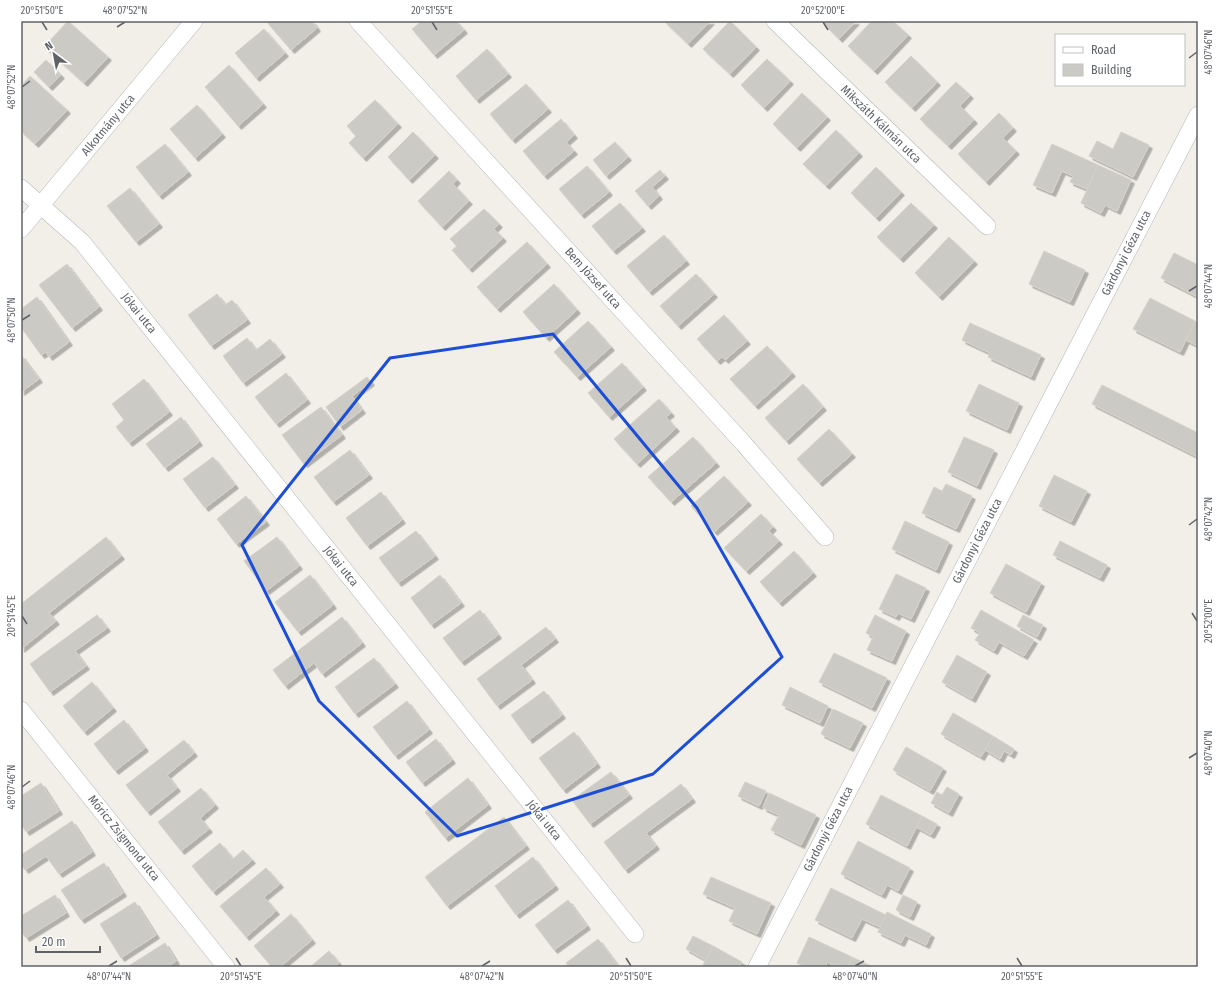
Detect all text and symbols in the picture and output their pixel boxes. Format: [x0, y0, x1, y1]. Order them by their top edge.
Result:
text: 20°51'50"E [21, 5, 64, 17]
text: 48°07'52"N [103, 5, 147, 17]
text: 20°51'55"E [411, 5, 453, 17]
text: 20°52'00"E [801, 5, 845, 17]
text: 48°07'46"N [1203, 30, 1215, 74]
north arrow [34, 34, 74, 74]
legend [1055, 34, 1185, 86]
text: N [43, 39, 55, 53]
text: Road [1091, 43, 1116, 57]
text: Building [1091, 63, 1132, 77]
text: 48°07'52"N [6, 65, 18, 109]
street label: Mikszáth Kálmán utca [838, 82, 924, 166]
street label: Alkotmány utca [78, 91, 138, 158]
street label: Gárdonyi Géza utca [1098, 208, 1154, 298]
street label: Bem József utca [562, 245, 624, 311]
text: 48°07'44"N [1203, 264, 1215, 308]
street label: Jókai utca [119, 290, 160, 336]
text: 48°07'50"N [6, 297, 18, 343]
street label: Gárdonyi Géza utca [949, 496, 1005, 586]
text: 48°07'42"N [1203, 497, 1215, 541]
street label: Jókai utca [321, 543, 362, 589]
text: 20°51'45"E [6, 595, 18, 637]
text: 20°52'00"E [1203, 599, 1215, 643]
text: 48°07'40"N [1203, 730, 1215, 776]
text: 48°07'46"N [6, 765, 18, 809]
street label: Gárdonyi Géza utca [800, 784, 856, 874]
street label: Móricz Zsigmond utca [85, 792, 163, 884]
street label: Jókai utca [524, 797, 565, 843]
scale bar [36, 928, 100, 954]
text: 20 m [42, 935, 66, 949]
text: 48°07'44"N [87, 971, 131, 983]
text: 20°51'45"E [220, 971, 262, 983]
text: 48°07'42"N [460, 971, 504, 983]
text: 20°51'50"E [610, 971, 653, 983]
text: 48°07'40"N [832, 971, 878, 983]
text: 20°51'55"E [1001, 971, 1043, 983]

